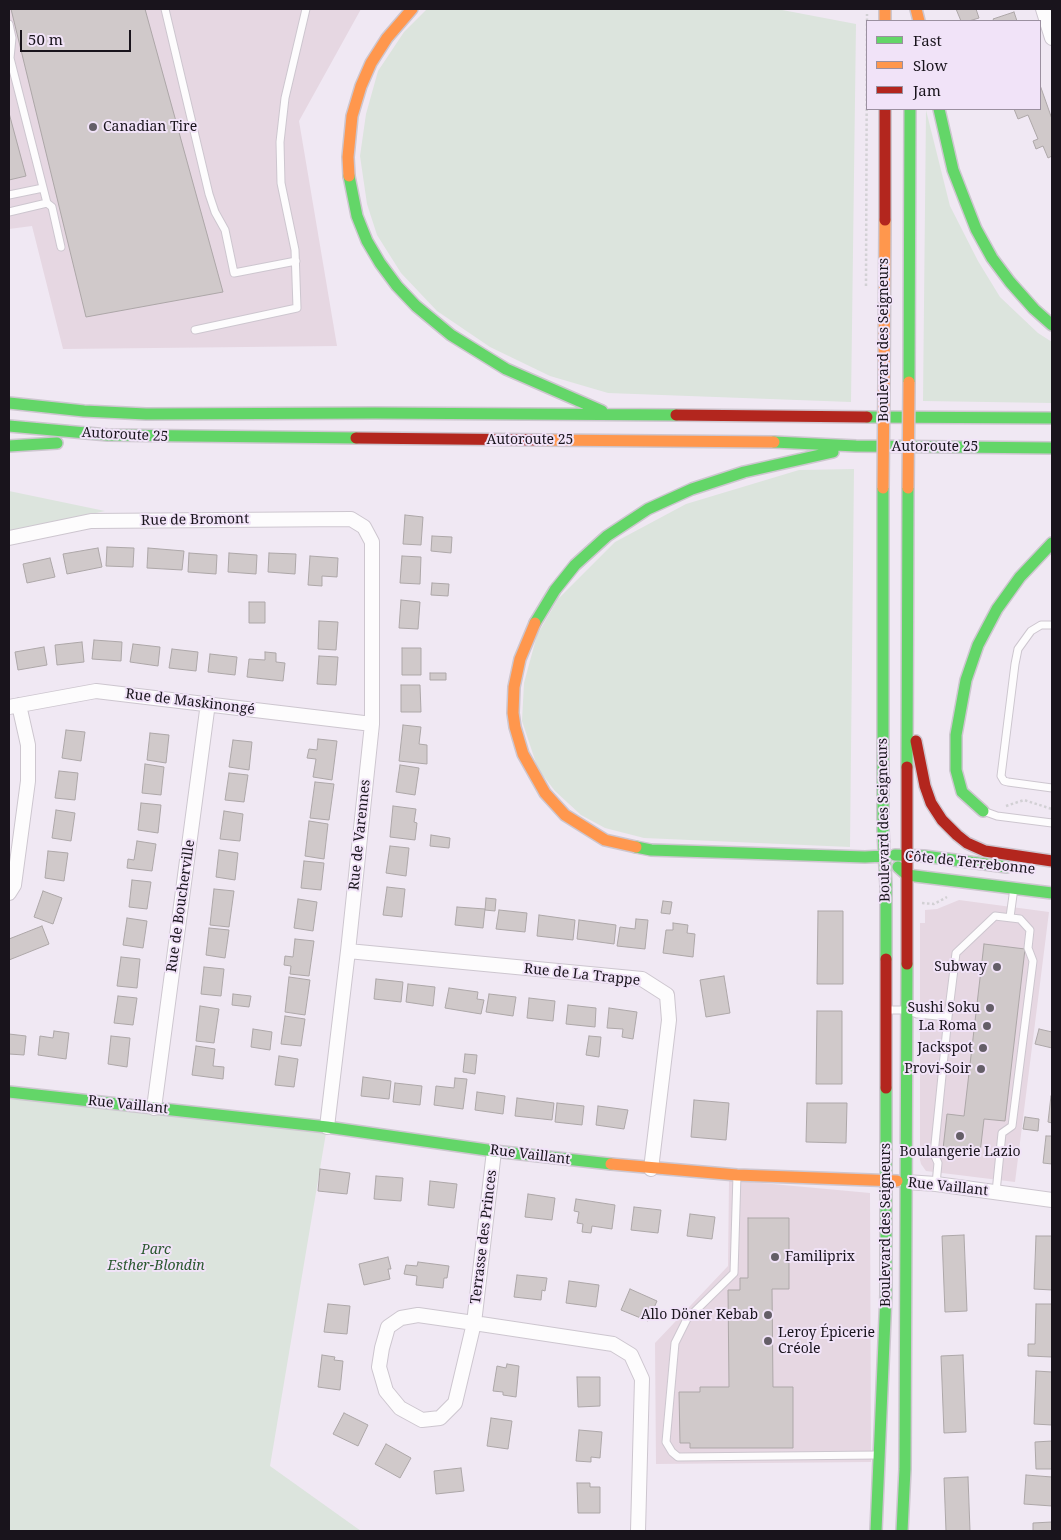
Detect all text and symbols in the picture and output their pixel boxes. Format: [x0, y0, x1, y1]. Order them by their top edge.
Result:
scale bar [22, 20, 134, 52]
legend [866, 20, 1041, 110]
text: 50 m [28, 29, 63, 49]
text: Fast [913, 30, 942, 50]
text: Slow [913, 55, 947, 75]
text: Jam [913, 80, 941, 100]
place label: Canadian Tire [103, 119, 197, 135]
marker: Canadian Tire [87, 121, 99, 133]
street label: Boulevard des Seigneurs [876, 258, 892, 422]
street label: Autoroute 25 [81, 424, 169, 446]
street label: Autoroute 25 [487, 432, 573, 448]
street label: Autoroute 25 [892, 439, 978, 455]
street label: Rue de Bromont [141, 511, 249, 529]
street label: Rue de Maskinongé [124, 686, 256, 718]
street label: Boulevard des Seigneurs [874, 738, 894, 902]
street label: Rue de Varennes [346, 779, 374, 891]
street label: Rue de Boucherville [163, 839, 199, 973]
street label: Côte de Terrebonne [904, 848, 1036, 878]
place label: Subway [934, 959, 987, 975]
street label: Rue de La Trappe [523, 961, 641, 989]
marker: Subway [991, 961, 1003, 973]
place label: Sushi Soku [907, 1000, 980, 1016]
marker: Sushi Soku [984, 1002, 996, 1014]
place label: La Roma [918, 1018, 977, 1034]
marker: La Roma [981, 1020, 993, 1032]
place label: Jackspot [917, 1040, 973, 1056]
marker: Jackspot [977, 1042, 989, 1054]
place label: Provi-Soir [904, 1061, 971, 1077]
marker: Provi-Soir [975, 1063, 987, 1075]
street label: Rue Vaillant [87, 1092, 169, 1118]
marker: Boulangerie Lazio [954, 1130, 966, 1142]
street label: Rue Vaillant [489, 1142, 571, 1168]
street label: Boulevard des Seigneurs [878, 1143, 894, 1307]
place label: Boulangerie Lazio [900, 1144, 1020, 1160]
street label: Terrasse des Princes [467, 1169, 501, 1305]
street label: Rue Vaillant [907, 1174, 989, 1200]
park label: Parc Esther-Blondin [107, 1242, 205, 1274]
place label: Familiprix [785, 1249, 855, 1265]
marker: Familiprix [769, 1251, 781, 1263]
place label: Allo Döner Kebab [641, 1307, 758, 1323]
marker: Allo Döner Kebab [762, 1309, 774, 1321]
place label: Leroy Épicerie Créole [778, 1325, 875, 1358]
marker: Leroy Épicerie Créole [762, 1335, 774, 1347]

